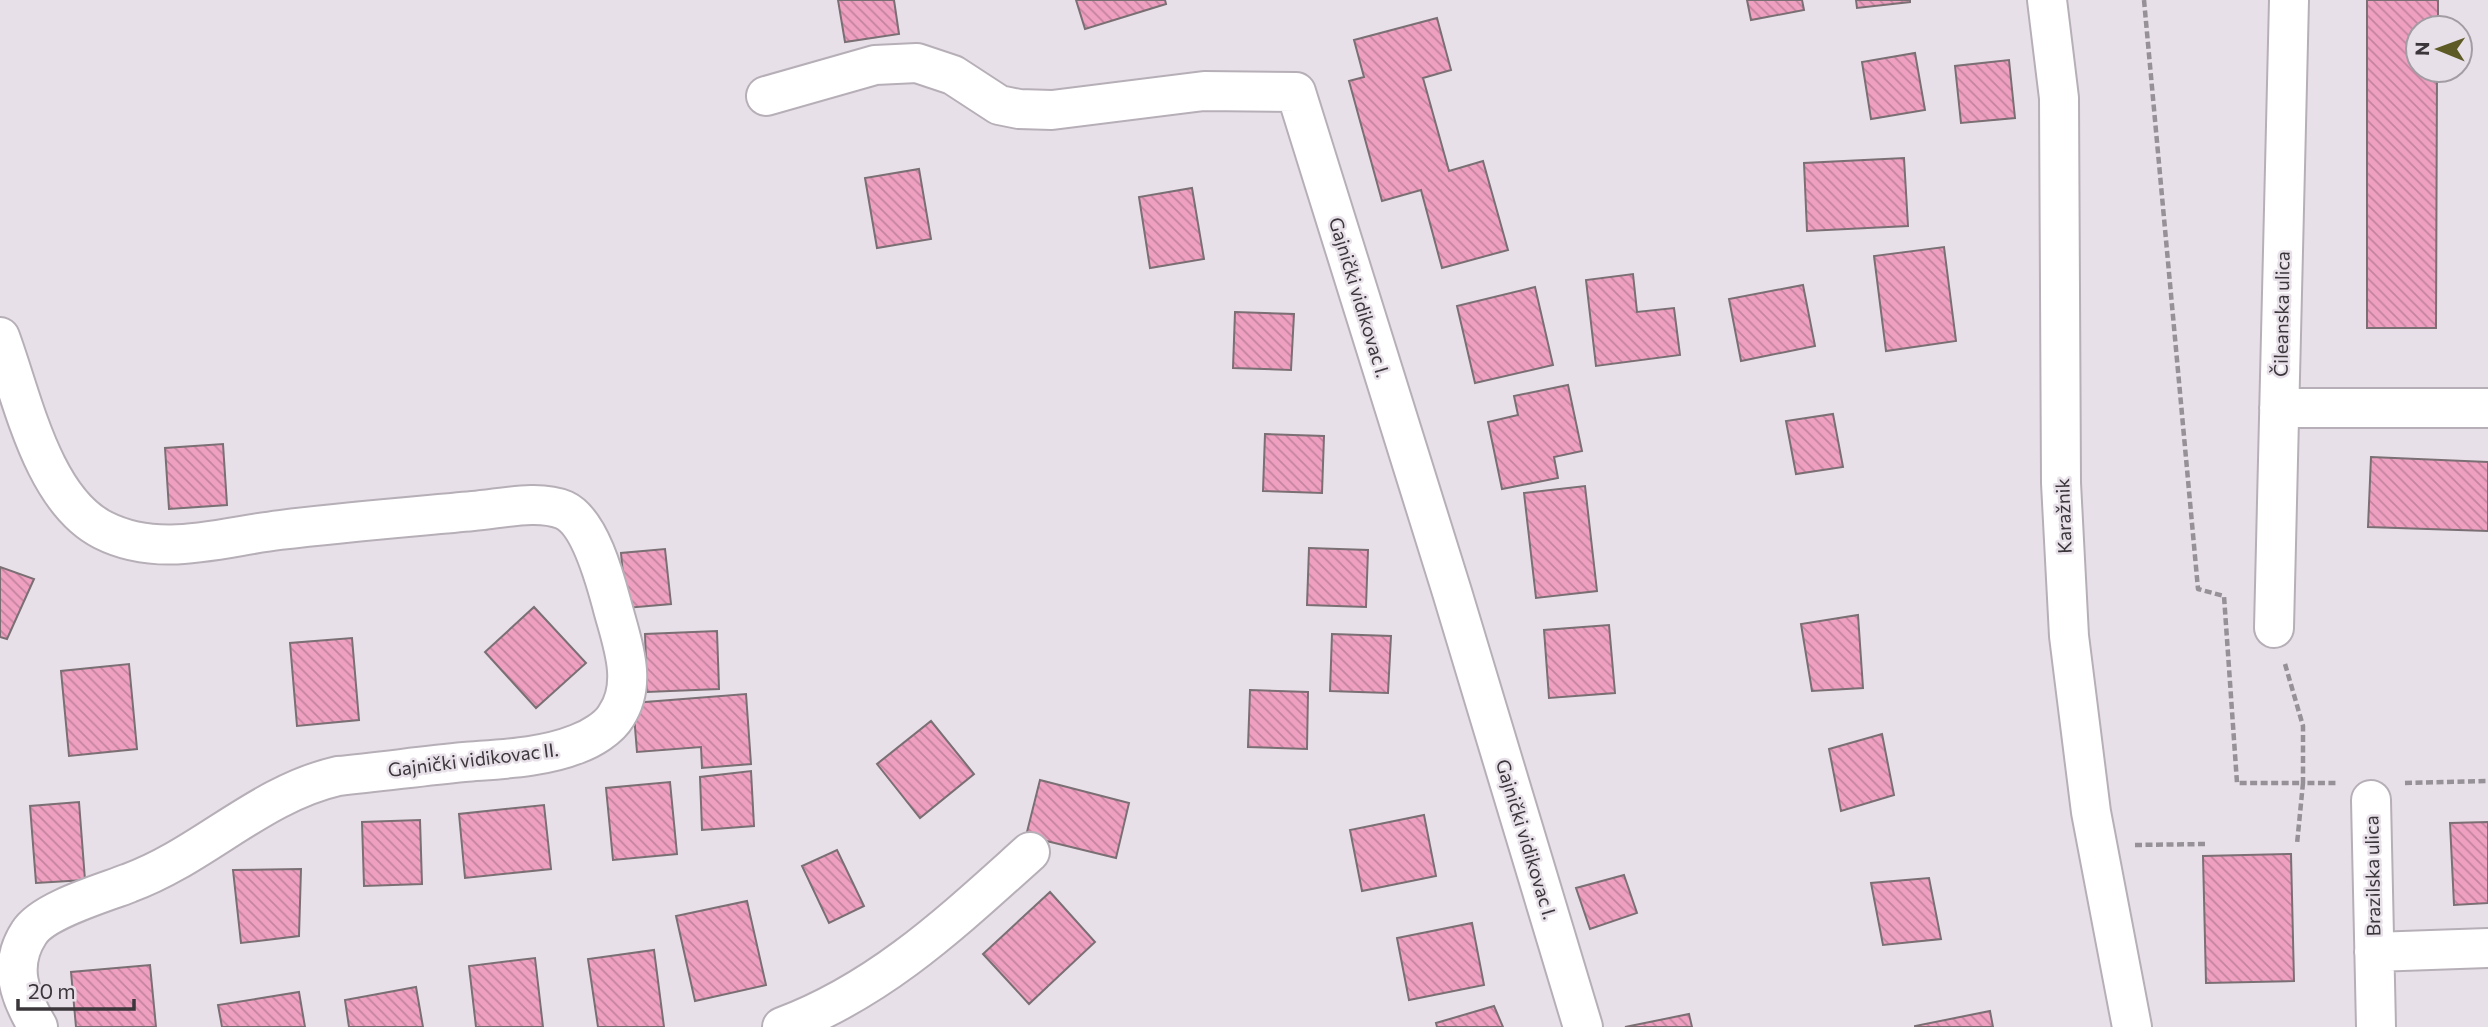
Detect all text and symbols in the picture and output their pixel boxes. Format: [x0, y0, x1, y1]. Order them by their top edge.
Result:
north arrow [2404, 14, 2474, 84]
text: N [2410, 41, 2433, 56]
street label: Gajnički vidikovac I. [1325, 214, 1395, 380]
street label: Čileanska ulica [2267, 251, 2294, 377]
street label: Karažnik [2050, 478, 2076, 554]
street label: Gajnički vidikovac II. [386, 737, 560, 781]
street label: Gajnički vidikovac I. [1492, 756, 1562, 922]
street label: Brazilska ulica [2359, 815, 2385, 937]
scale bar [18, 968, 133, 1012]
text: 20 m [28, 978, 76, 1003]

